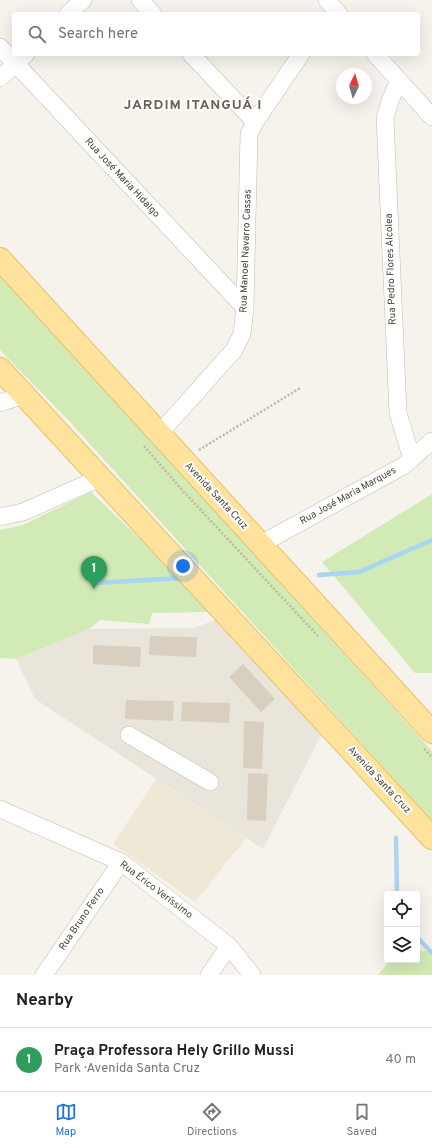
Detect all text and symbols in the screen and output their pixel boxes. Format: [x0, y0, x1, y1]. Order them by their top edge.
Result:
search box [12, 12, 420, 56]
icon: search [26, 23, 48, 45]
text: Search here [58, 25, 138, 44]
north arrow [336, 68, 372, 104]
district label: JARDIM ITANGUÁ I [124, 96, 262, 114]
street label: Rua José Maria Hidalgo [82, 135, 163, 221]
street label: Rua Manoel Navarro Cassas [237, 189, 255, 313]
street label: Rua Pedro Flores Alcolea [383, 213, 399, 325]
street label: Avenida Santa Cruz [181, 460, 251, 532]
street label: Rua José Maria Marques [298, 464, 399, 528]
pin: 1 [81, 556, 107, 589]
your location [173, 556, 193, 576]
street label: Avenida Santa Cruz [344, 744, 414, 816]
street label: Rua Érico Veríssimo [117, 858, 196, 922]
street label: Rua Bruno Ferro [56, 885, 108, 953]
map controls [384, 891, 420, 963]
button: locate [384, 891, 420, 927]
button: layers [384, 927, 420, 963]
text: Nearby [16, 990, 73, 1012]
text: Praça Professora Hely Grillo Mussi [54, 1042, 294, 1061]
text: 1 [26, 1052, 32, 1068]
text: 40 m [386, 1052, 416, 1068]
text: Park · Avenida Santa Cruz [54, 1061, 200, 1077]
tab: Map [55, 1101, 77, 1139]
tab: Directions [187, 1101, 237, 1139]
tab: Saved [347, 1101, 377, 1139]

